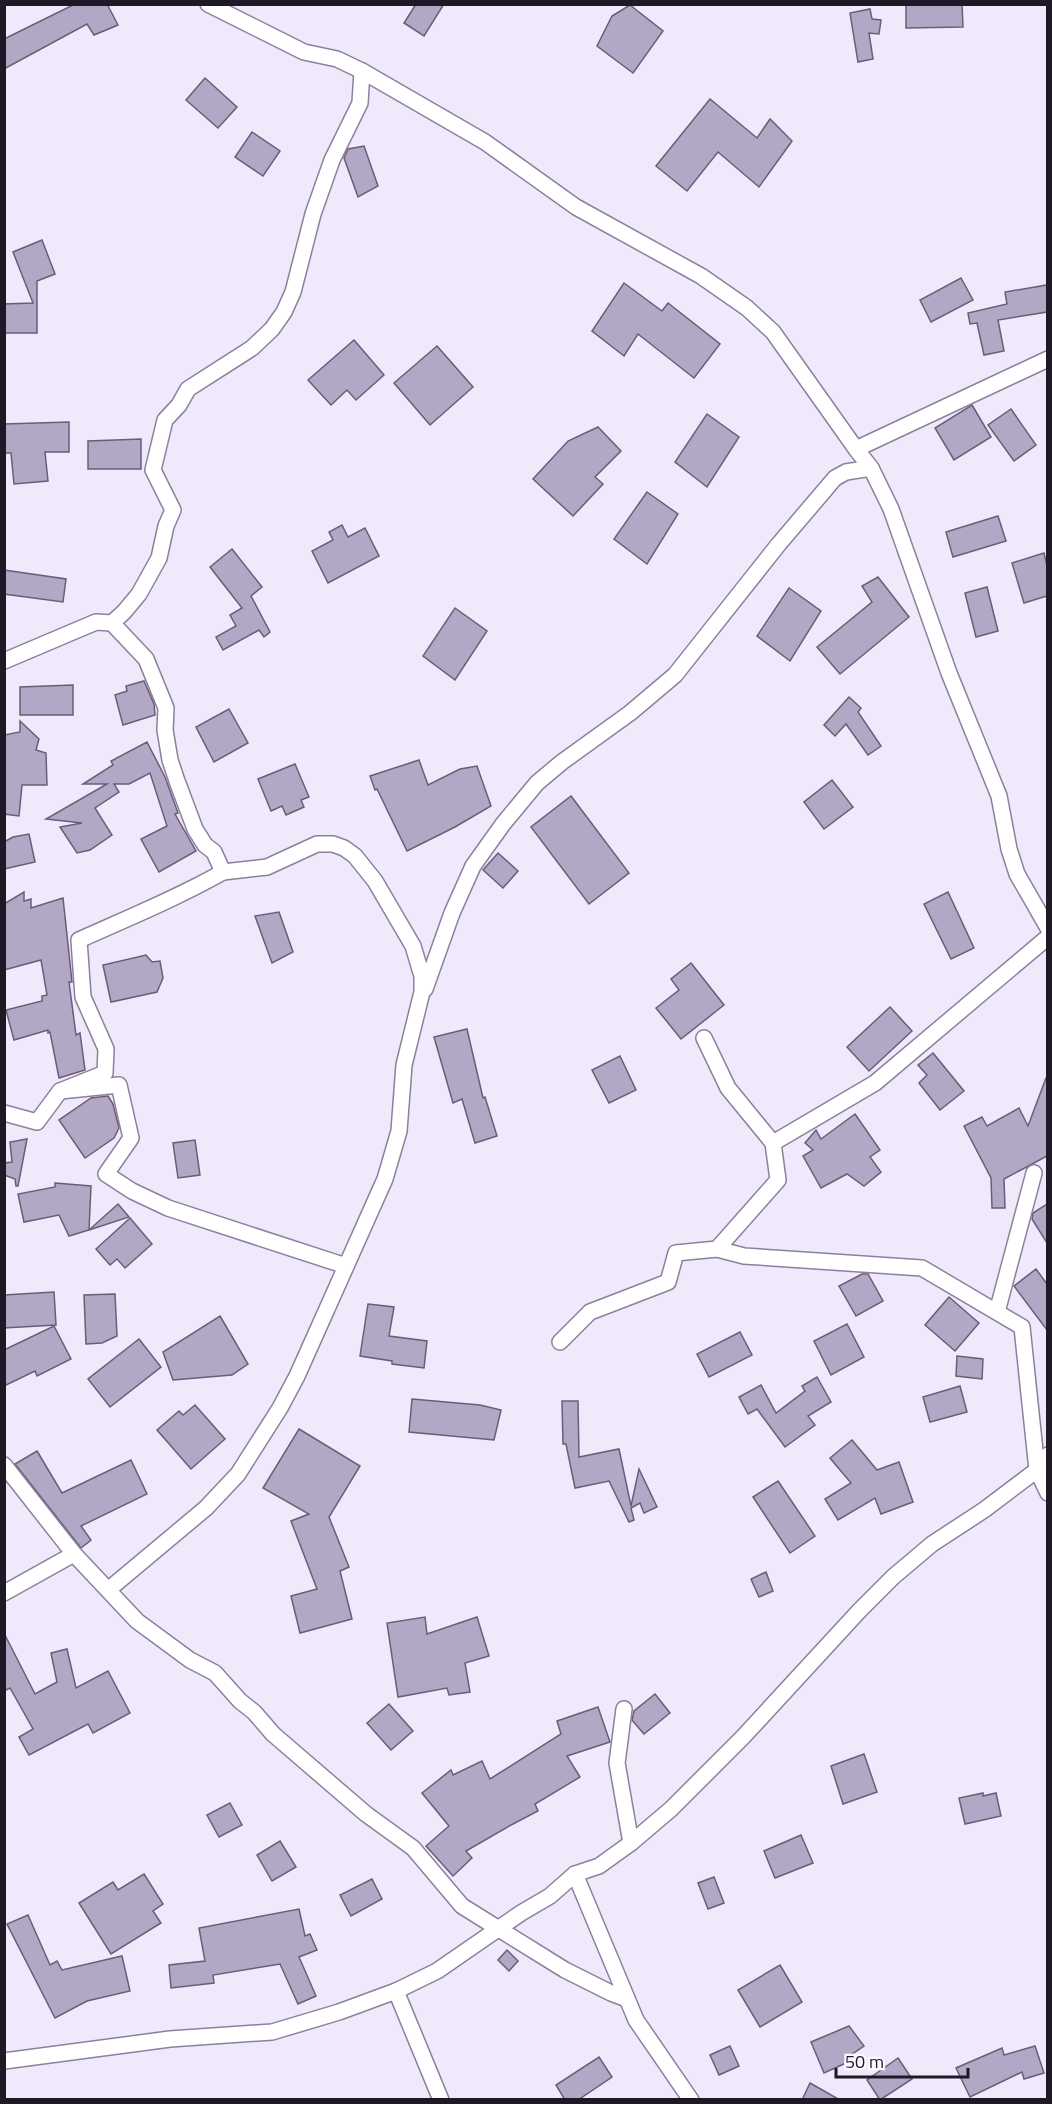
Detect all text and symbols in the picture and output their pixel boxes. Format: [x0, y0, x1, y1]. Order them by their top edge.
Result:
scale bar [836, 2041, 968, 2079]
text: 50 m [845, 2048, 884, 2075]

